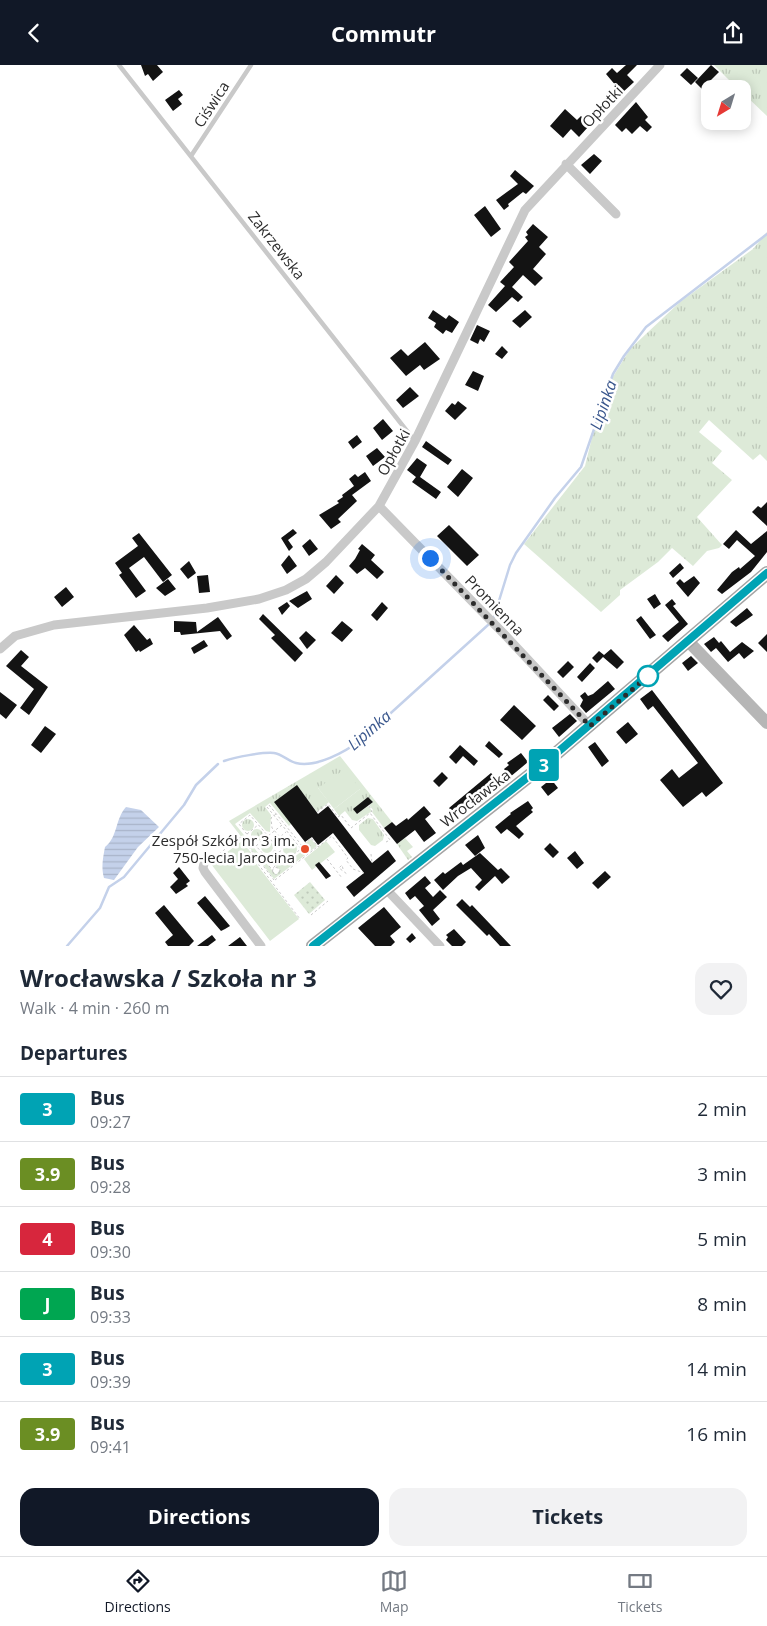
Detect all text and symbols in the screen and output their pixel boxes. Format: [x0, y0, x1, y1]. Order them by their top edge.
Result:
text: Commutr [331, 18, 436, 48]
icon: back [20, 19, 48, 47]
icon: share [719, 19, 747, 47]
street label: Ciświca [189, 77, 233, 131]
north arrow [701, 80, 751, 130]
map controls [701, 80, 751, 130]
street label: Opłotki [577, 81, 627, 131]
street label: Zakrzewska [244, 207, 310, 283]
water label: Lipinka [584, 377, 622, 433]
street label: Opłotki [372, 425, 414, 479]
your location [418, 546, 443, 571]
street label: Promienna [461, 570, 529, 640]
unlabelled marker [637, 665, 659, 687]
water label: Lipinka [343, 705, 395, 755]
line badge: 3 [528, 749, 560, 781]
text: 3 [539, 753, 549, 777]
street label: Wrocławska [436, 764, 514, 832]
place label: Zespół Szkół nr 3 im. 750-lecia Jarocina [152, 830, 295, 867]
marker: Zespół Szkół nr 3 im. 750-lecia Jarocina [299, 843, 311, 855]
text: Wrocławska / Szkoła nr 3 [20, 961, 317, 994]
button: heart [695, 963, 747, 1015]
text: Walk · 4 min · 260 m [20, 997, 170, 1019]
text: Departures [20, 1040, 127, 1066]
text: Bus [90, 1085, 125, 1111]
text: 2 min [697, 1096, 747, 1122]
text: 3 [42, 1097, 53, 1121]
text: 09:27 [90, 1111, 131, 1133]
text: Bus [90, 1150, 125, 1176]
text: 3 min [697, 1161, 747, 1187]
text: 3.9 [35, 1162, 60, 1186]
text: 09:28 [90, 1176, 131, 1198]
text: Bus [90, 1215, 125, 1241]
text: 5 min [697, 1226, 747, 1252]
text: 4 [42, 1227, 53, 1251]
text: 09:30 [90, 1241, 131, 1263]
text: Bus [90, 1280, 125, 1306]
text: 8 min [697, 1291, 747, 1317]
text: J [45, 1292, 50, 1316]
text: 09:33 [90, 1306, 131, 1328]
text: Bus [90, 1345, 125, 1371]
text: 14 min [686, 1356, 747, 1382]
text: 3 [42, 1357, 53, 1381]
text: 09:39 [90, 1371, 131, 1393]
text: Bus [90, 1410, 125, 1436]
text: 16 min [686, 1421, 747, 1447]
text: 3.9 [35, 1422, 60, 1446]
text: 09:41 [90, 1436, 131, 1458]
button: Directions [20, 1488, 379, 1546]
button: Tickets [389, 1488, 747, 1546]
tab: Directions [105, 1567, 171, 1616]
tab: Map [380, 1567, 409, 1616]
tab: Tickets [618, 1567, 662, 1616]

